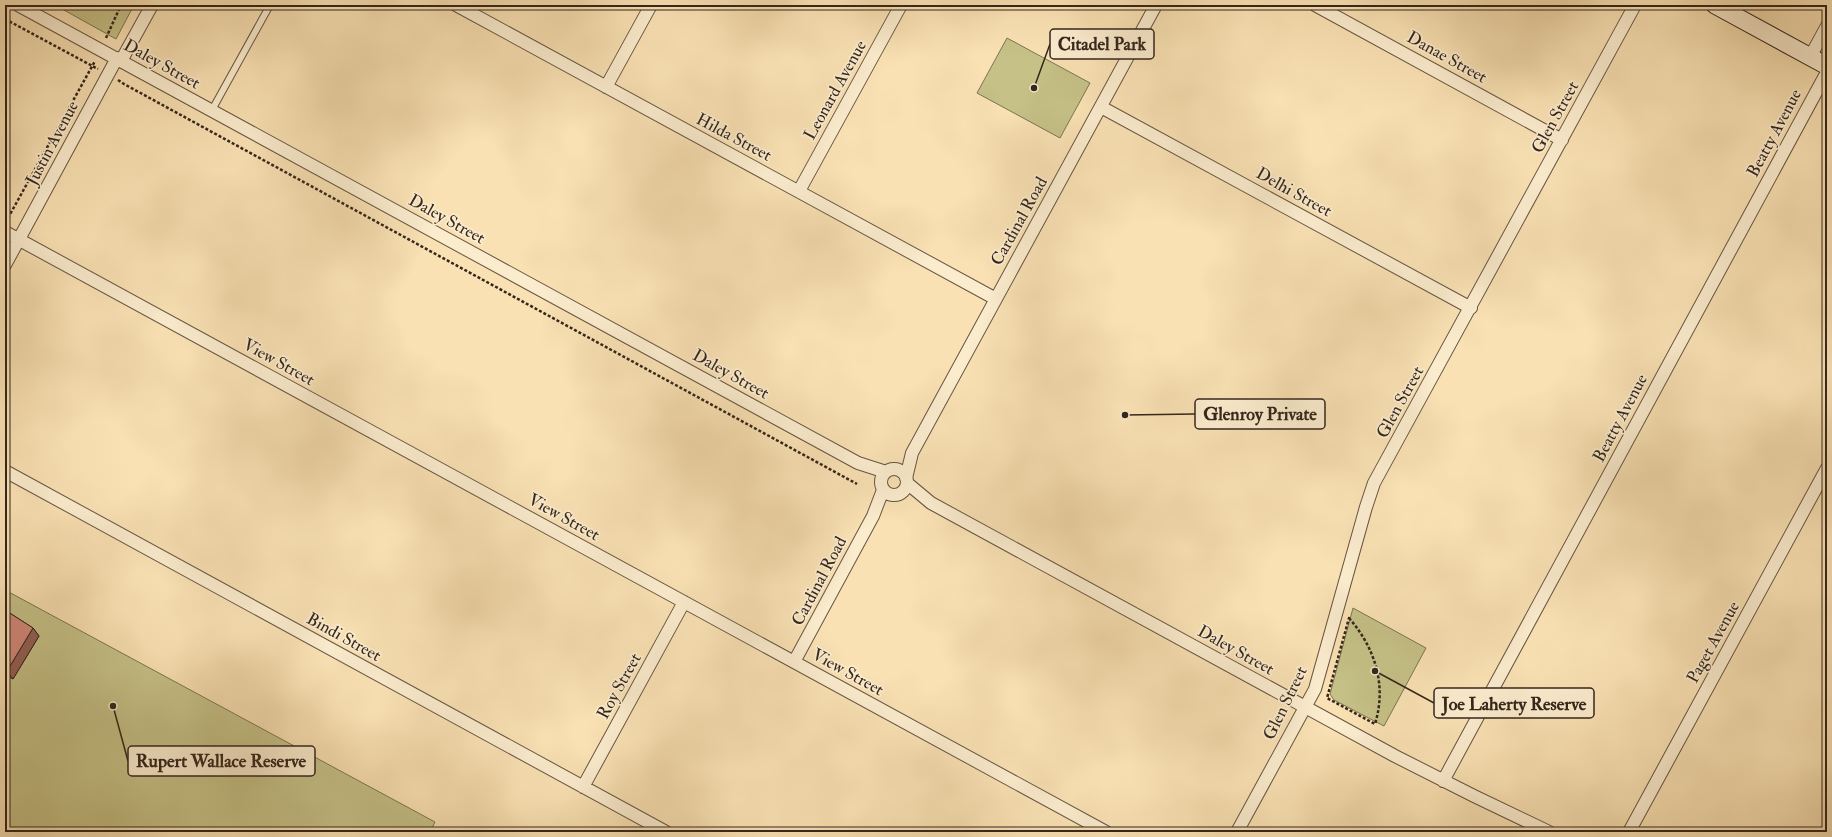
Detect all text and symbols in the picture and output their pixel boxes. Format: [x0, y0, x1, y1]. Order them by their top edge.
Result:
street label: Danae Street [1403, 26, 1491, 88]
callout: Citadel Park [1050, 29, 1154, 59]
text: Citadel Park [1058, 33, 1147, 56]
street label: Daley Street [120, 34, 204, 95]
street label: Leonard Avenue [799, 36, 871, 144]
street label: Glen Street [1527, 77, 1584, 157]
street label: Beatty Avenue [1742, 85, 1807, 181]
street label: Justin Avenue [20, 97, 84, 190]
street label: Hilda Street [693, 108, 776, 166]
street label: Delhi Street [1252, 163, 1336, 222]
street label: Cardinal Road [986, 173, 1052, 269]
street label: Daley Street [405, 189, 489, 250]
street label: View Street [240, 334, 319, 390]
street label: Daley Street [689, 344, 773, 405]
street label: Glen Street [1372, 362, 1429, 442]
street label: Beatty Avenue [1588, 370, 1653, 466]
callout: Glenroy Private [1195, 399, 1325, 429]
text: Glenroy Private [1203, 403, 1317, 426]
street label: View Street [525, 489, 604, 545]
street label: Cardinal Road [787, 532, 852, 629]
street label: Paget Avenue [1682, 597, 1744, 687]
street label: Bindi Street [303, 608, 385, 666]
street label: Daley Street [1194, 620, 1278, 681]
street label: View Street [809, 644, 888, 700]
street label: Roy Street [592, 649, 647, 723]
street label: Glen Street [1258, 662, 1312, 743]
callout: Joe Laherty Reserve [1434, 688, 1594, 718]
text: Joe Laherty Reserve [1441, 693, 1587, 716]
callout: Rupert Wallace Reserve [128, 746, 315, 776]
text: Rupert Wallace Reserve [136, 750, 307, 773]

